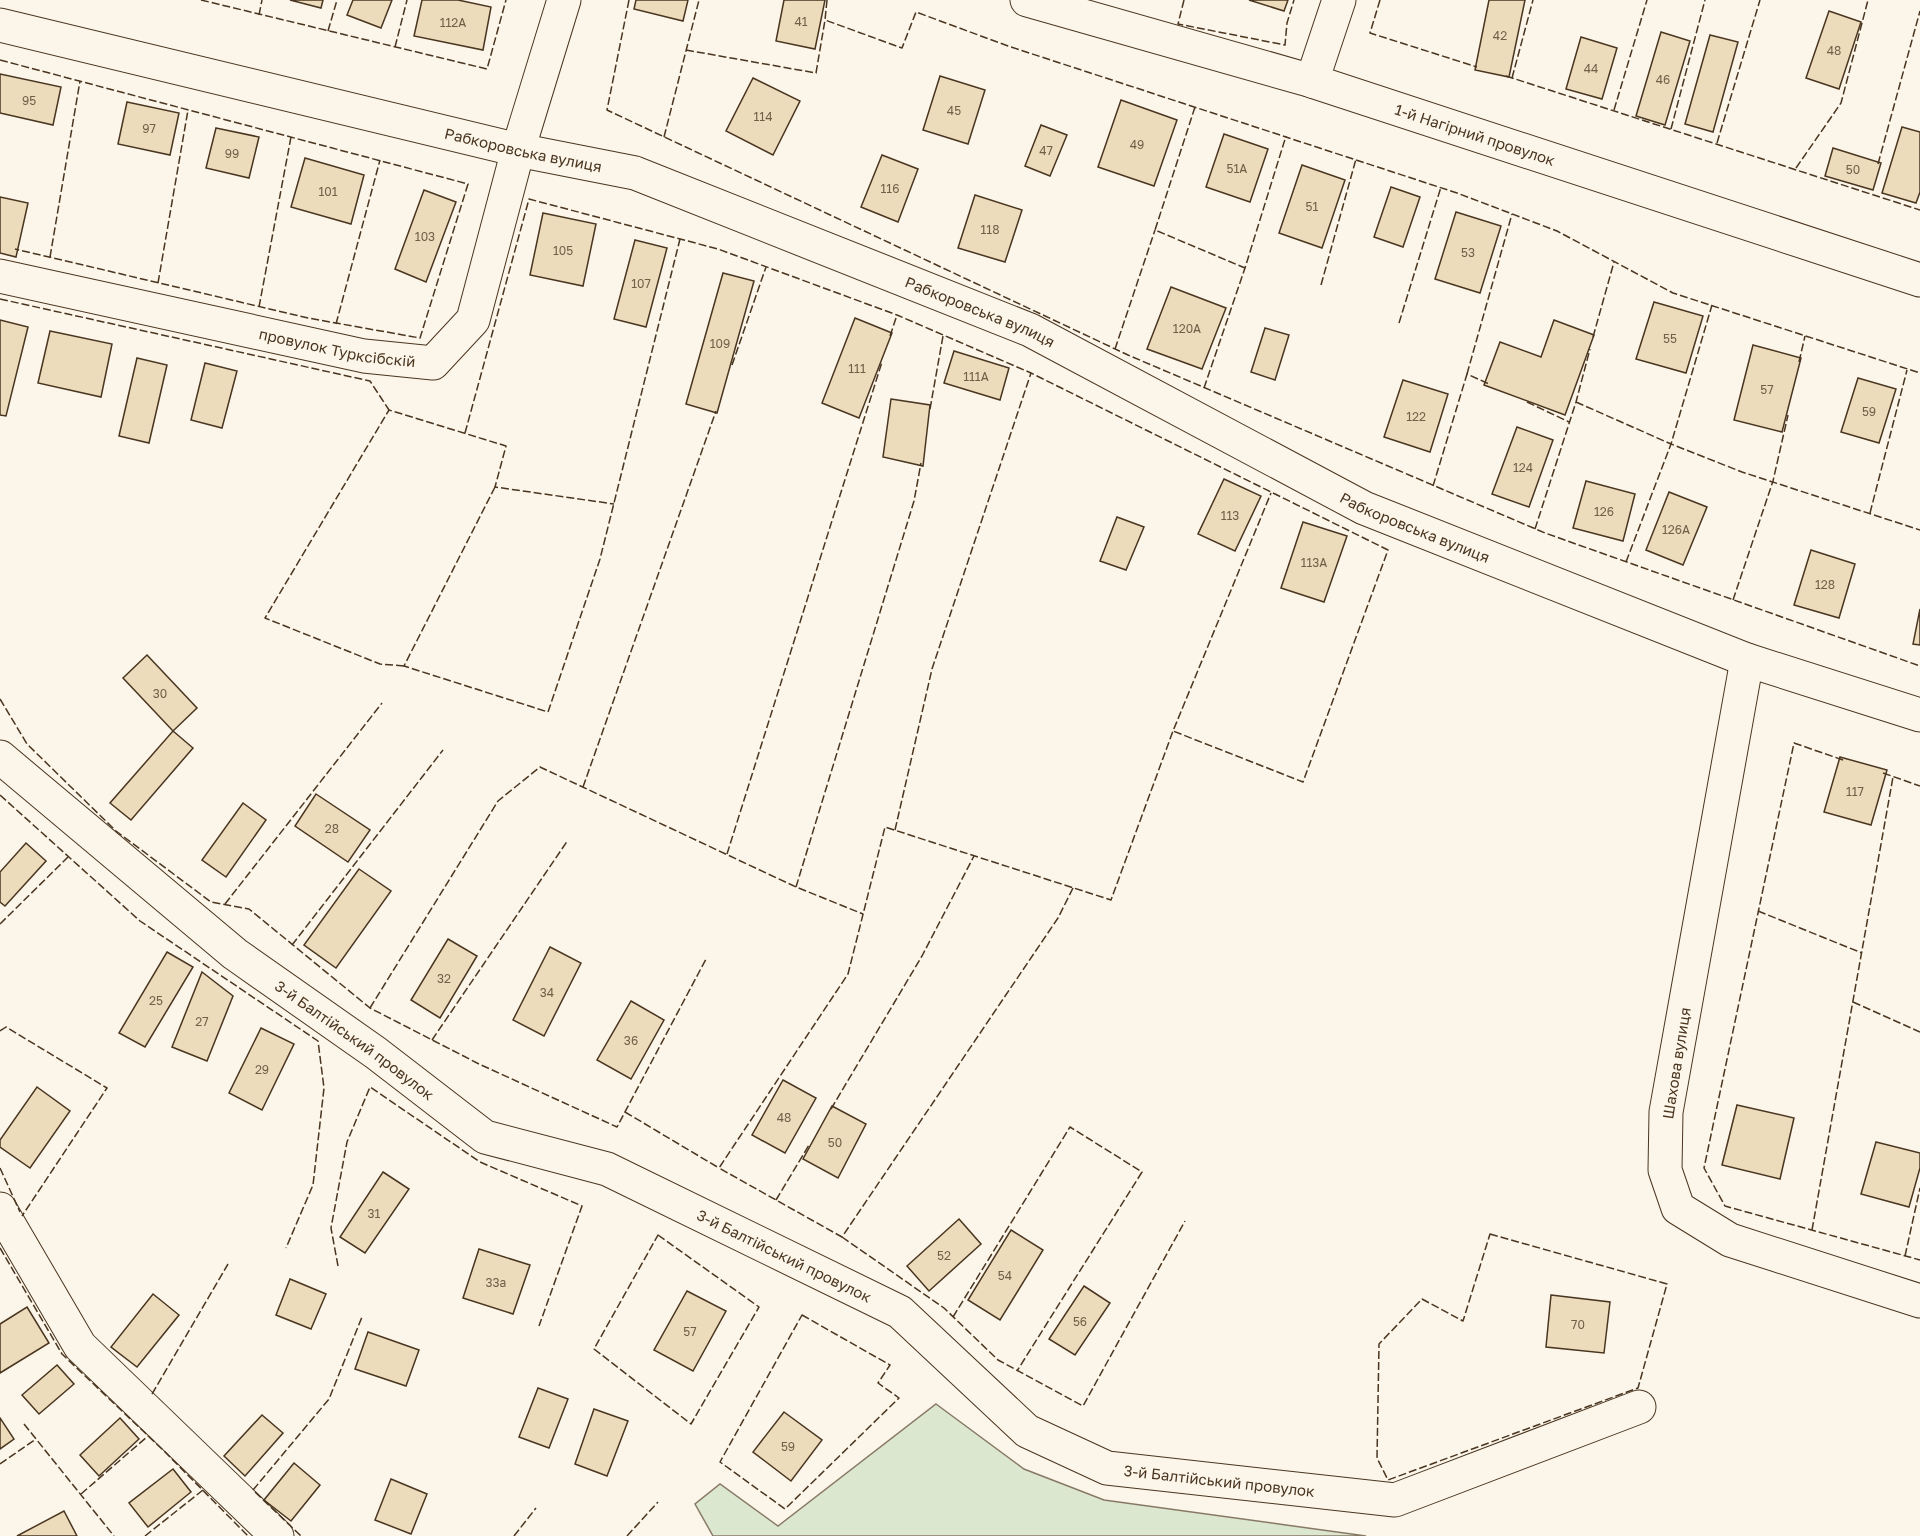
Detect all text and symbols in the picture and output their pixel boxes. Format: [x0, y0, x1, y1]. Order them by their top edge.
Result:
house number: 41 [794, 14, 808, 29]
house number: 112А [440, 15, 466, 30]
house number: 42 [1493, 28, 1507, 43]
house number: 48 [1827, 43, 1841, 58]
house number: 44 [1584, 61, 1598, 76]
house number: 46 [1656, 72, 1670, 87]
house number: 95 [22, 93, 36, 108]
street label: 1-й Нагірний провулок [1393, 100, 1558, 169]
house number: 45 [947, 103, 961, 118]
house number: 114 [754, 109, 772, 124]
house number: 97 [142, 121, 156, 136]
street label: Рабкоровська вулиця [443, 124, 603, 175]
house number: 49 [1130, 137, 1144, 152]
house number: 47 [1039, 143, 1053, 158]
house number: 99 [225, 146, 239, 161]
house number: 51А [1227, 161, 1247, 176]
house number: 50 [1846, 162, 1860, 177]
house number: 116 [881, 181, 899, 196]
house number: 101 [318, 184, 338, 199]
house number: 51 [1306, 199, 1319, 214]
house number: 118 [981, 222, 999, 237]
house number: 103 [415, 229, 435, 244]
house number: 105 [553, 243, 573, 258]
house number: 53 [1461, 245, 1475, 260]
street label: Рабкоровська вулиця [903, 272, 1058, 351]
house number: 107 [631, 276, 651, 291]
house number: 120А [1173, 321, 1201, 336]
street label: провулок Турксібскій [257, 324, 416, 370]
house number: 55 [1663, 331, 1677, 346]
house number: 109 [710, 336, 730, 351]
house number: 111 [848, 361, 866, 376]
house number: 111А [963, 369, 989, 384]
house number: 57 [1760, 382, 1774, 397]
house number: 59 [1862, 404, 1876, 419]
house number: 122 [1406, 409, 1426, 424]
house number: 124 [1513, 460, 1533, 475]
street label: Рабкоровська вулиця [1337, 488, 1492, 566]
house number: 126 [1594, 504, 1614, 519]
house number: 113 [1221, 508, 1239, 523]
house number: 126А [1662, 522, 1690, 537]
house number: 113А [1301, 555, 1327, 570]
house number: 128 [1815, 577, 1835, 592]
house number: 30 [153, 686, 167, 701]
house number: 117 [1846, 784, 1864, 799]
house number: 28 [325, 821, 339, 836]
house number: 32 [437, 971, 451, 986]
street label: 3-й Балтійський провулок [272, 976, 438, 1104]
house number: 34 [540, 985, 554, 1000]
house number: 25 [149, 993, 163, 1008]
street label: Шахова вулиця [1658, 1006, 1694, 1120]
house number: 27 [195, 1014, 209, 1029]
house number: 36 [624, 1033, 638, 1048]
house number: 29 [255, 1062, 269, 1077]
house number: 48 [777, 1110, 791, 1125]
house number: 50 [828, 1135, 842, 1150]
street label: 3-й Балтійський провулок [694, 1205, 875, 1306]
house number: 31 [368, 1206, 381, 1221]
house number: 52 [937, 1248, 951, 1263]
house number: 54 [998, 1268, 1012, 1283]
house number: 33а [486, 1275, 506, 1290]
house number: 56 [1073, 1314, 1087, 1329]
house number: 70 [1571, 1317, 1585, 1332]
house number: 57 [683, 1324, 697, 1339]
house number: 59 [781, 1439, 795, 1454]
street label: 3-й Балтійський провулок [1123, 1461, 1316, 1500]

